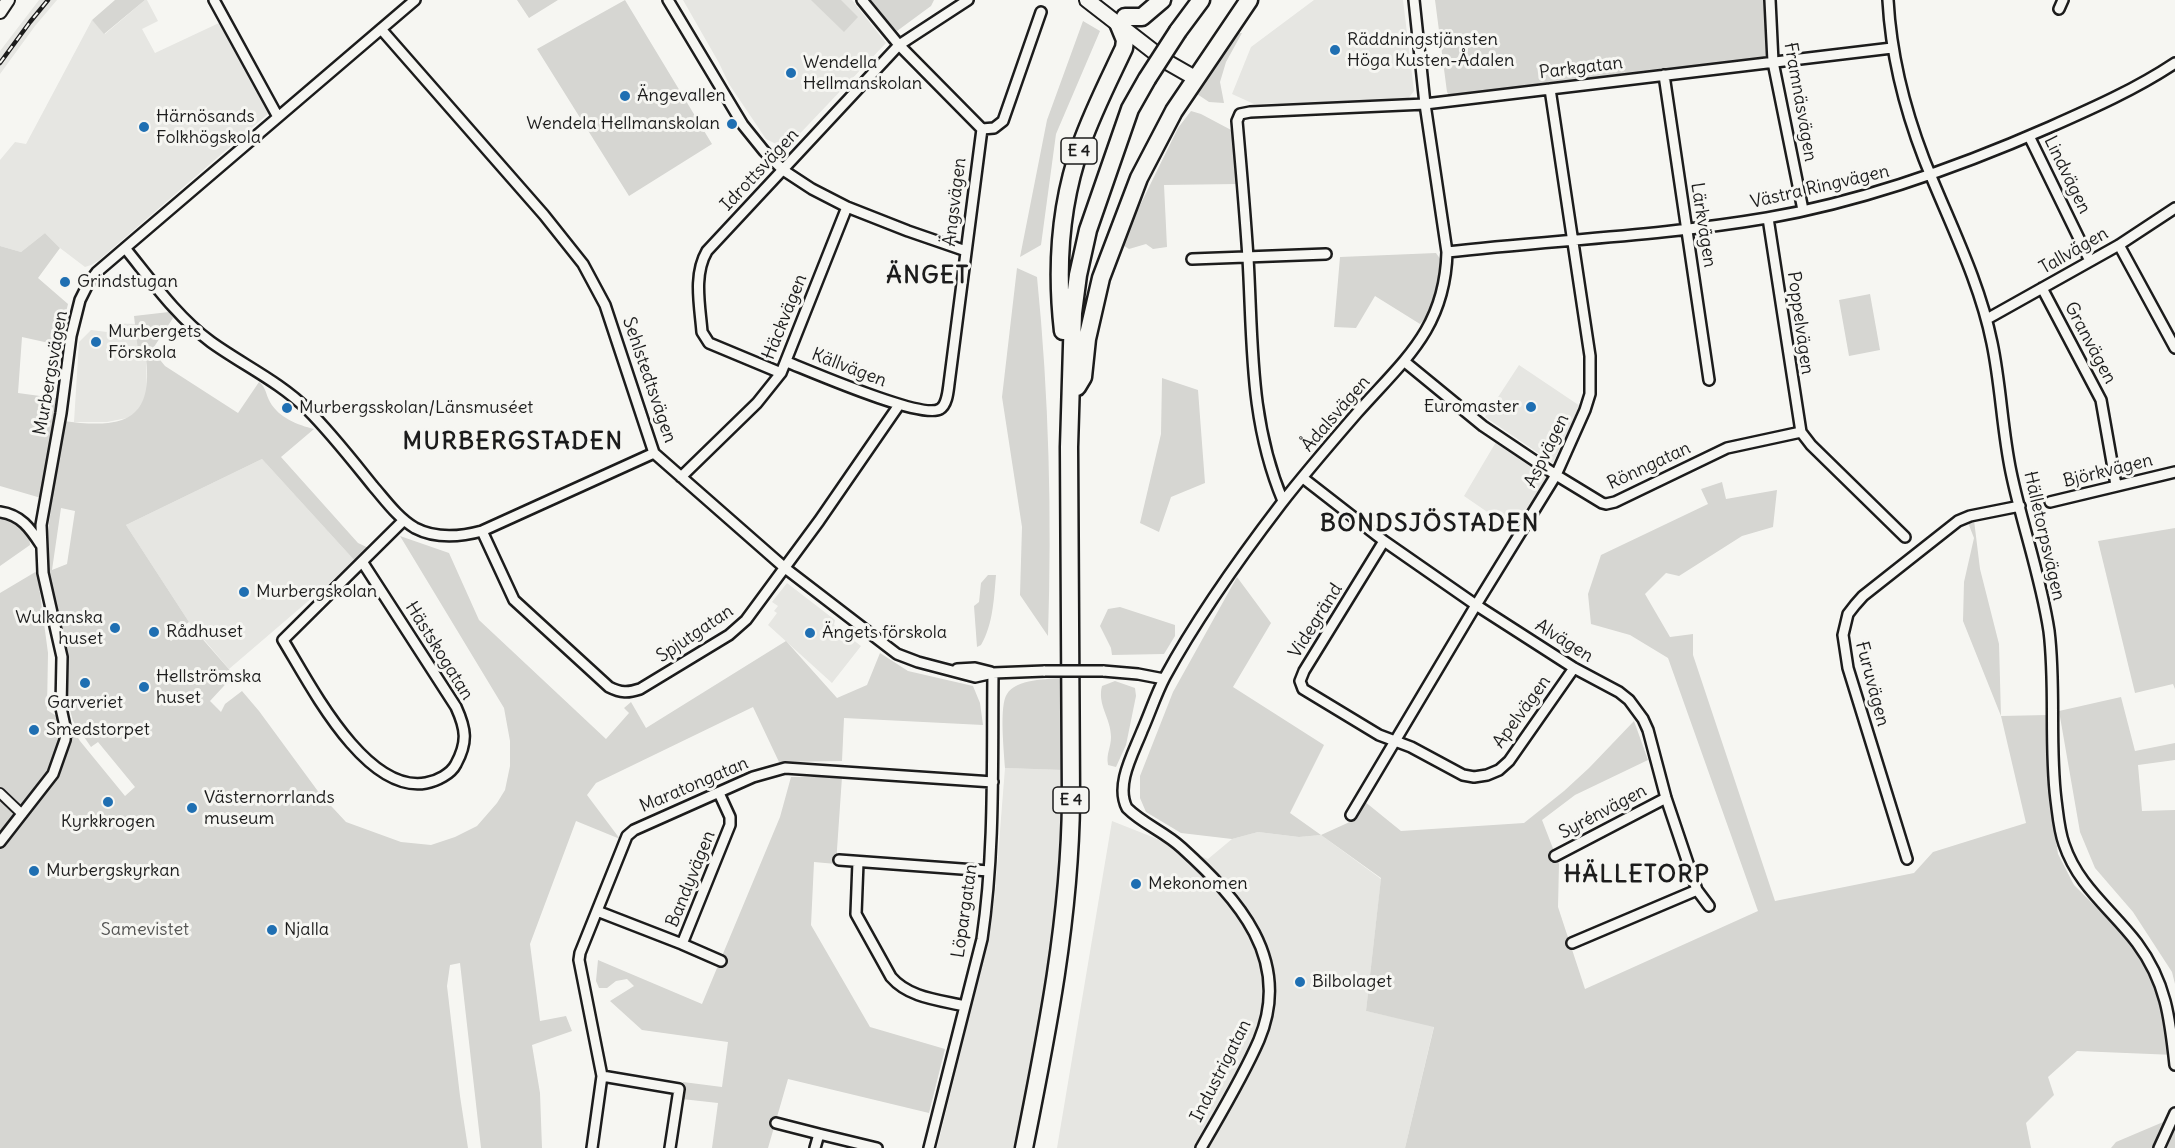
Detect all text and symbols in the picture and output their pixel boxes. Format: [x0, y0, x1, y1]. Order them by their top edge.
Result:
place label: Räddningstjänsten Höga Kusten-Ådalen [1347, 29, 1514, 72]
street label: Framnäsvägen [1779, 41, 1821, 163]
marker: Räddningstjänsten Höga Kusten-Ådalen [1328, 43, 1342, 57]
place label: Wendella Hellmanskolan [803, 52, 922, 94]
street label: Parkgatan [1538, 52, 1624, 84]
marker: Wendella Hellmanskolan [784, 66, 798, 80]
place label: Ängevallen [637, 85, 726, 107]
marker: Ängevallen [618, 89, 632, 103]
place label: Härnösands Folkhögskola [156, 106, 261, 148]
place label: Wendela Hellmanskolan [526, 113, 720, 135]
marker: Wendela Hellmanskolan [725, 117, 739, 131]
marker: Härnösands Folkhögskola [137, 120, 151, 134]
street label: Idrottsvägen [716, 124, 804, 216]
street label: Lindvägen [2039, 133, 2095, 217]
road number: E 4 [1061, 138, 1097, 164]
street label: Ängsvägen [939, 156, 971, 248]
street label: Västra Ringvägen [1749, 161, 1891, 213]
street label: Lärkvägen [1686, 181, 1720, 269]
street label: Tallvägen [2036, 223, 2112, 279]
district label: ÄNGET [886, 262, 970, 290]
street label: Poppelvägen [1782, 270, 1818, 376]
place label: Grindstugan [77, 271, 178, 293]
street label: Häckvägen [758, 271, 812, 363]
marker: Grindstugan [58, 275, 72, 289]
street label: Granvägen [2059, 298, 2121, 388]
street label: Murbergsvägen [29, 309, 73, 437]
street label: Sehlstedtsvägen [617, 314, 681, 446]
place label: Murbergets Förskola [108, 321, 201, 364]
marker: Murbergets Förskola [89, 335, 103, 349]
street label: Källvägen [809, 344, 889, 392]
street label: Ådalsvägen [1297, 372, 1375, 456]
place label: Euromaster [1424, 396, 1519, 418]
place label: Murbergsskolan/Länsmuséet [299, 397, 533, 419]
marker: Euromaster [1524, 400, 1538, 414]
marker: Murbergsskolan/Länsmuséet [280, 401, 294, 415]
street label: Aspvägen [1520, 411, 1574, 491]
district label: MURBERGSTADEN [403, 428, 623, 456]
street label: Rönngatan [1604, 437, 1694, 495]
street label: Björkvägen [2061, 449, 2155, 493]
street label: Hälletorpsvägen [2019, 469, 2069, 603]
district label: BONDSJÖSTADEN [1320, 510, 1540, 538]
street label: Videgränd [1285, 580, 1347, 662]
place label: Murbergskolan [256, 581, 377, 603]
marker: Murbergskolan [237, 585, 251, 599]
street label: Hästskogatan [400, 598, 478, 704]
street label: Spjutgatan [653, 600, 737, 668]
place label: Wulkanska huset [15, 607, 103, 650]
street label: Alvägen [1531, 615, 1597, 667]
marker: Wulkanska huset [108, 621, 122, 635]
place label: Rådhuset [166, 621, 243, 643]
place label: Ängets förskola [822, 622, 947, 644]
marker: Rådhuset [147, 625, 161, 639]
marker: Ängets förskola [803, 626, 817, 640]
street label: Furuvägen [1850, 639, 1894, 729]
place label: Hellströmska huset [156, 666, 261, 708]
street label: Apelvägen [1488, 671, 1556, 753]
marker: Garveriet [78, 676, 92, 690]
marker: Hellströmska huset [137, 680, 151, 694]
place label: Garveriet [47, 692, 123, 714]
place label: Smedstorpet [46, 719, 150, 741]
marker: Smedstorpet [27, 723, 41, 737]
street label: Maratongatan [636, 752, 752, 818]
street label: Syrénvägen [1556, 780, 1650, 844]
place label: Västernorrlands museum [204, 787, 335, 830]
road number: E 4 [1053, 787, 1089, 813]
marker: Kyrkkrogen [101, 795, 115, 809]
marker: Västernorrlands museum [185, 801, 199, 815]
place label: Kyrkkrogen [61, 811, 155, 833]
street label: Bandyvägen [662, 828, 720, 930]
place label: Murbergskyrkan [46, 860, 180, 882]
district label: HÄLLETORP [1564, 861, 1710, 889]
street label: Löpargatan [948, 863, 982, 959]
marker: Murbergskyrkan [27, 864, 41, 878]
place label: Mekonomen [1148, 873, 1248, 895]
marker: Mekonomen [1129, 877, 1143, 891]
park label: Samevistet [101, 919, 189, 941]
place label: Njalla [284, 919, 329, 941]
marker: Njalla [265, 923, 279, 937]
place label: Bilbolaget [1312, 971, 1392, 993]
marker: Bilbolaget [1293, 975, 1307, 989]
street label: Industrigatan [1186, 1016, 1256, 1126]

